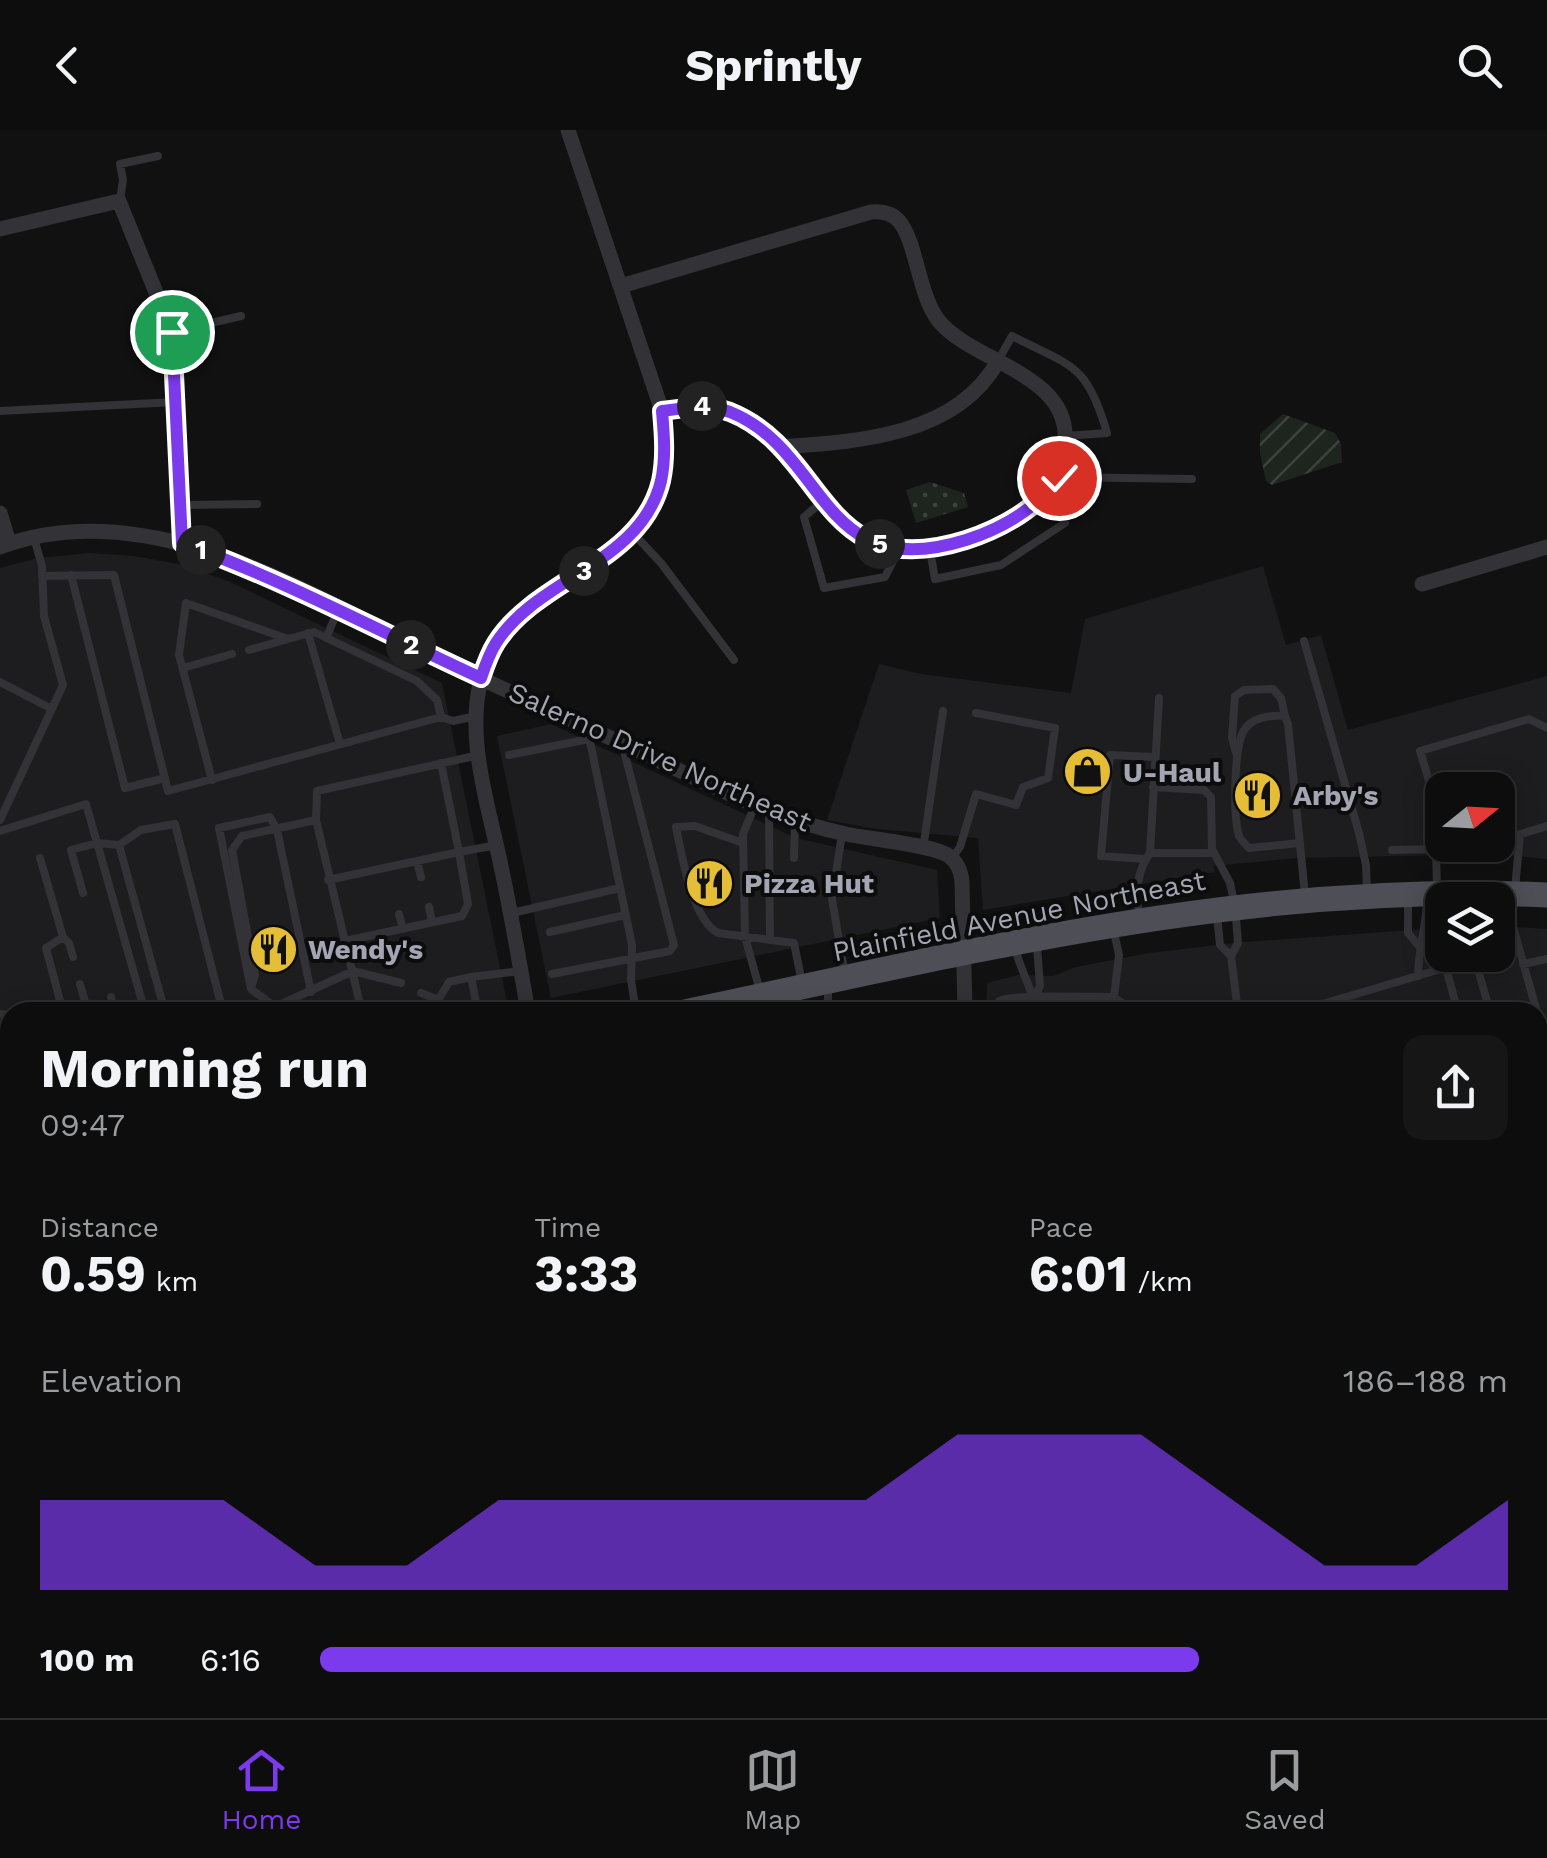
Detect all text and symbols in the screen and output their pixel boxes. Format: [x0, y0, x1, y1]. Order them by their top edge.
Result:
icon: back [40, 38, 95, 93]
icon: search [1452, 38, 1507, 93]
text: Sprintly [685, 39, 862, 92]
pin [130, 290, 215, 375]
icon: arrive [145, 305, 200, 360]
pin: 4 [677, 381, 727, 431]
text: 4 [693, 389, 711, 422]
pin [1017, 436, 1102, 521]
icon: check [1032, 451, 1087, 506]
pin: 5 [855, 519, 905, 569]
pin: 1 [176, 525, 226, 575]
text: 5 [872, 527, 888, 560]
text: 1 [195, 533, 207, 566]
pin: 3 [559, 546, 609, 596]
text: 3 [576, 554, 592, 587]
pin: 2 [386, 620, 436, 670]
text: 2 [403, 628, 419, 661]
street label: Salerno Drive Northeast [504, 675, 817, 839]
shop icon: U-Haul [1062, 746, 1114, 798]
place label: U-Haul [1123, 756, 1222, 789]
restaurant icon: Arby's [1232, 769, 1284, 821]
north arrow [1425, 772, 1515, 862]
map controls [1425, 772, 1515, 972]
place label: Arby's [1293, 779, 1378, 812]
restaurant icon: Pizza Hut [683, 857, 735, 909]
street label: Plainfield Avenue Northeast [830, 864, 1208, 968]
place label: Pizza Hut [744, 867, 874, 900]
button: layers [1425, 882, 1515, 972]
restaurant icon: Wendy's [247, 923, 299, 975]
place label: Wendy's [308, 933, 423, 966]
button: share [1403, 1035, 1508, 1140]
text: Morning run [40, 1036, 369, 1100]
text: 09:47 [40, 1106, 125, 1144]
text: Distance [40, 1211, 159, 1244]
text: Time [534, 1211, 601, 1244]
text: Pace [1029, 1211, 1093, 1244]
text: 0.59 [40, 1244, 146, 1303]
text: 3:33 [534, 1244, 638, 1303]
text: 6:01 [1029, 1244, 1128, 1303]
text: km [146, 1265, 198, 1298]
text: /km [1128, 1265, 1193, 1298]
text: Elevation [40, 1362, 183, 1400]
text: 186–188 m [1343, 1362, 1508, 1400]
text: 100 m [40, 1641, 134, 1679]
text: 6:16 [200, 1641, 261, 1679]
tab: Home [221, 1743, 301, 1836]
tab: Map [744, 1743, 801, 1836]
tab: Saved [1244, 1743, 1326, 1836]

